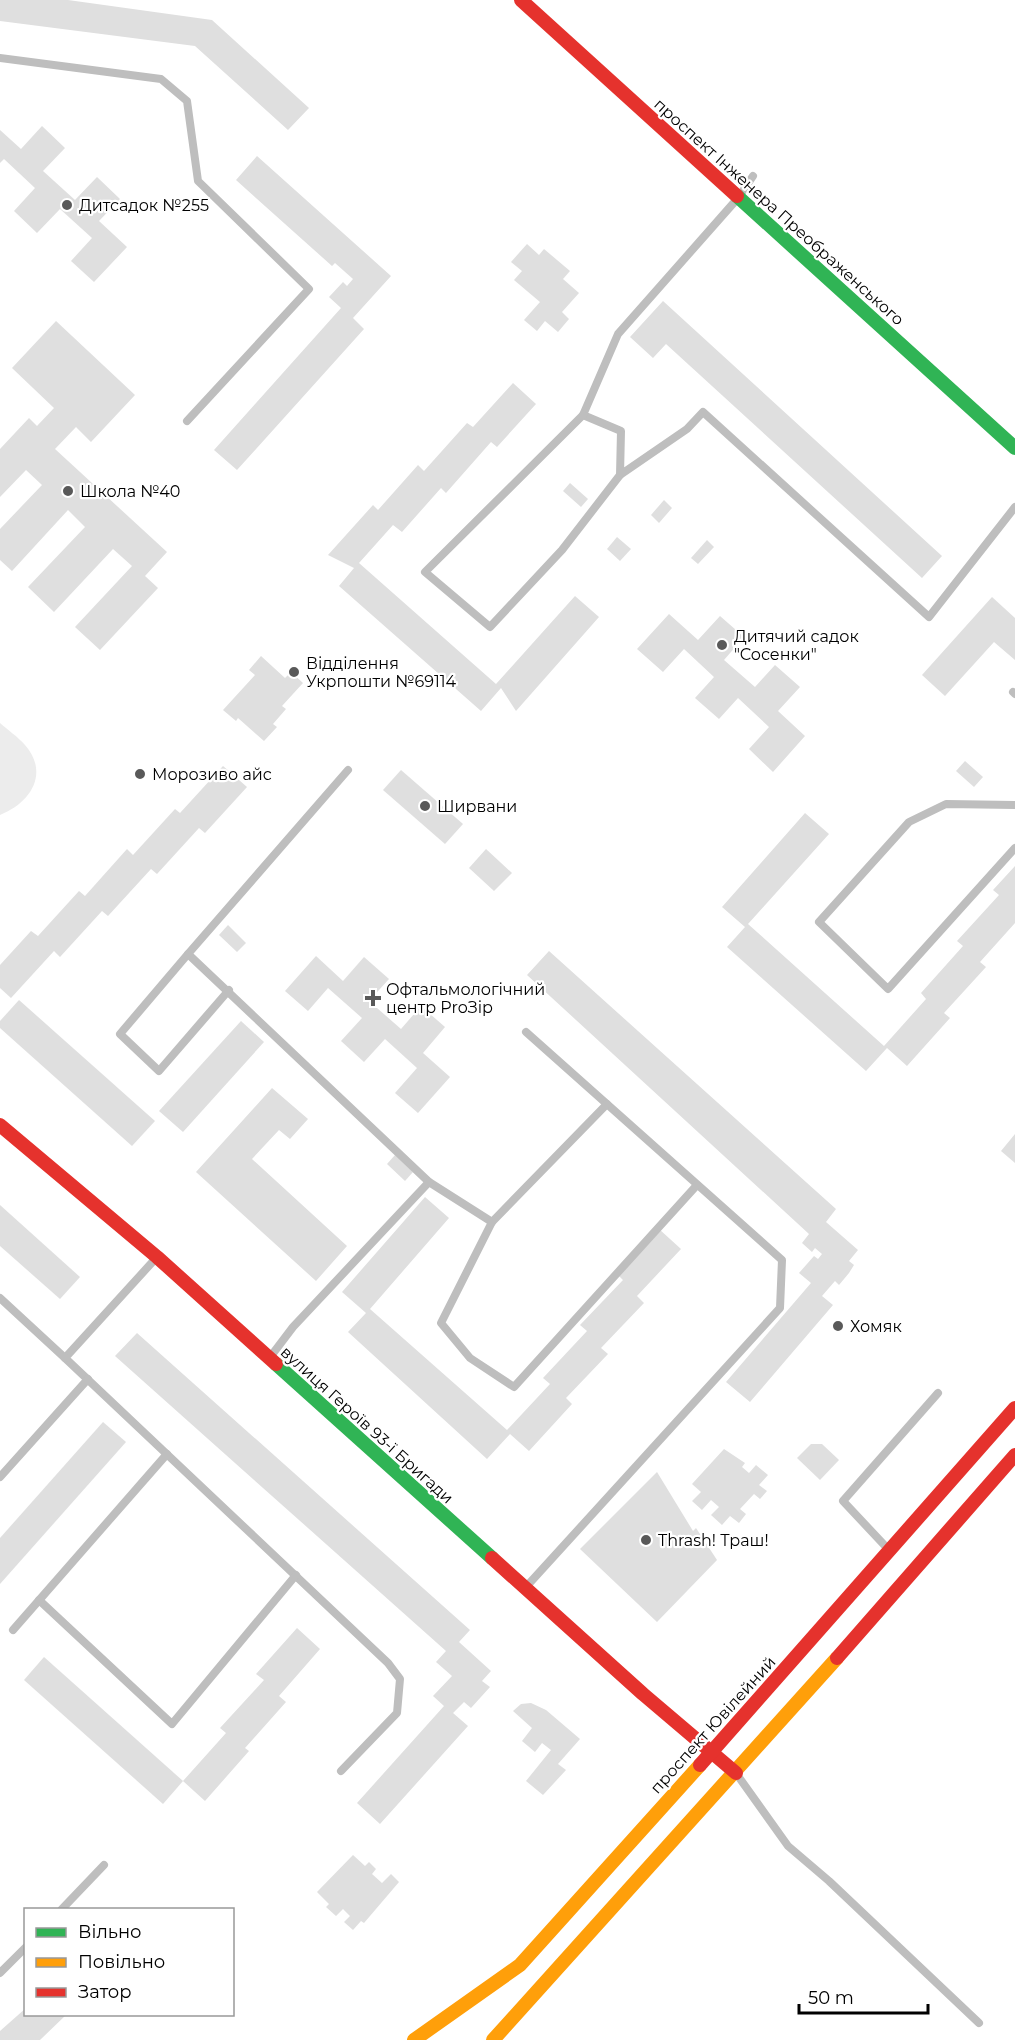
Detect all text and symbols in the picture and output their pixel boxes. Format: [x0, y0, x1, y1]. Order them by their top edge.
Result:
street label: проспект Інженера Преображенського [650, 95, 908, 329]
place label: Дитсадок №255 [79, 196, 209, 215]
marker: Дитсадок №255 [60, 198, 74, 212]
place label: Школа №40 [80, 482, 180, 501]
marker: Школа №40 [61, 484, 75, 498]
place label: Дитячий садок "Сосенки" [734, 627, 860, 664]
marker: Дитячий садок "Сосенки" [715, 638, 729, 652]
place label: Відділення Укрпошти №69114 [306, 654, 457, 691]
marker: Відділення Укрпошти №69114 [287, 665, 301, 679]
place label: Морозиво айс [152, 765, 272, 784]
marker: Морозиво айс [133, 767, 147, 781]
place label: Ширвани [437, 797, 517, 816]
marker: Ширвани [418, 799, 432, 813]
place label: Офтальмологічний центр ProЗір [386, 980, 545, 1017]
marker: Офтальмологічний центр ProЗір [364, 989, 382, 1007]
place label: Хомяк [850, 1317, 902, 1336]
marker: Хомяк [831, 1319, 845, 1333]
street label: вулиця Героїв 93-ї Бригади [277, 1342, 457, 1508]
place label: Thrash! Траш! [658, 1531, 769, 1550]
marker: Thrash! Траш! [639, 1533, 653, 1547]
street label: проспект Ювілейний [646, 1653, 780, 1797]
legend [24, 1908, 234, 2016]
text: Вільно [78, 1921, 142, 1943]
text: Повільно [78, 1951, 165, 1973]
scale bar [799, 1977, 928, 2015]
text: Затор [78, 1981, 132, 2003]
text: 50 m [808, 1987, 854, 2009]

